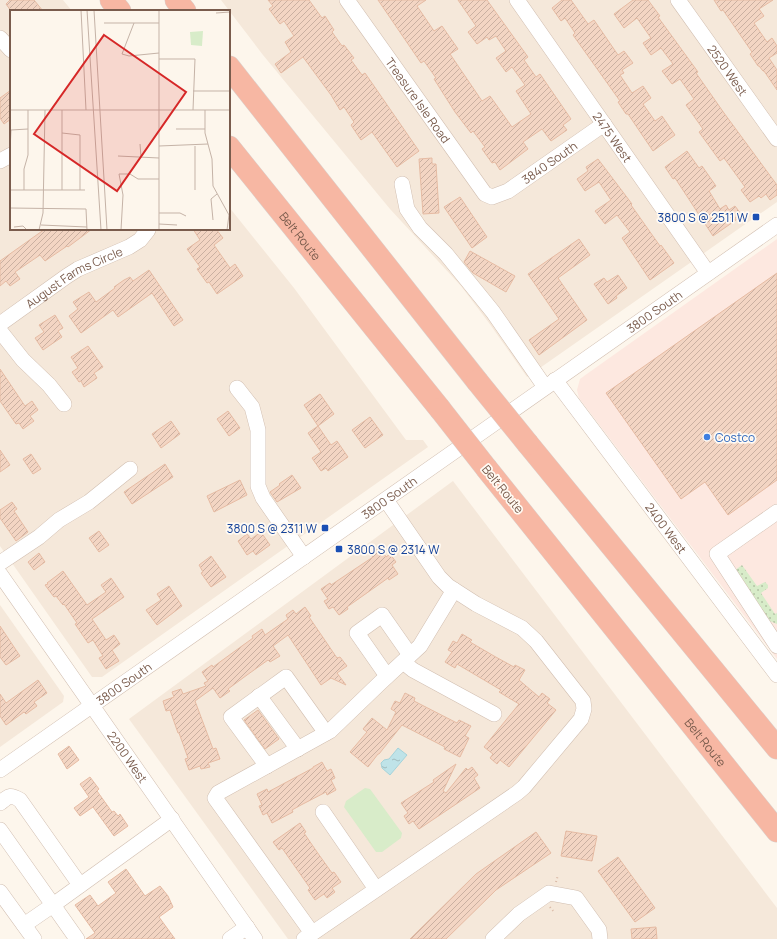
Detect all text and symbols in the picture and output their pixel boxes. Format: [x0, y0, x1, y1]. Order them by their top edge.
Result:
inset map [10, 10, 230, 230]
street label: 2520 West [704, 41, 752, 99]
street label: Treasure Isle Road [382, 54, 455, 146]
street label: 2475 West [589, 108, 636, 166]
street label: 3840 South [518, 137, 580, 188]
street label: Belt Route [276, 208, 325, 264]
place label: 3800 S @ 2511 W [658, 209, 749, 226]
marker: 3800 S @ 2511 W [751, 212, 761, 222]
street label: August Farms Circle [22, 242, 125, 312]
street label: 3800 South [623, 286, 685, 337]
place label: Costco [715, 429, 755, 446]
marker: Costco [702, 432, 712, 442]
street label: Belt Route [478, 461, 528, 517]
street label: 3800 South [358, 472, 420, 523]
street label: 2400 West [642, 499, 691, 557]
place label: 3800 S @ 2311 W [227, 520, 318, 537]
marker: 3800 S @ 2311 W [320, 523, 330, 533]
place label: 3800 S @ 2314 W [347, 541, 440, 558]
marker: 3800 S @ 2314 W [334, 544, 344, 554]
street label: 3800 South [92, 658, 155, 709]
street label: Belt Route [681, 714, 731, 770]
street label: 2200 West [104, 728, 152, 786]

